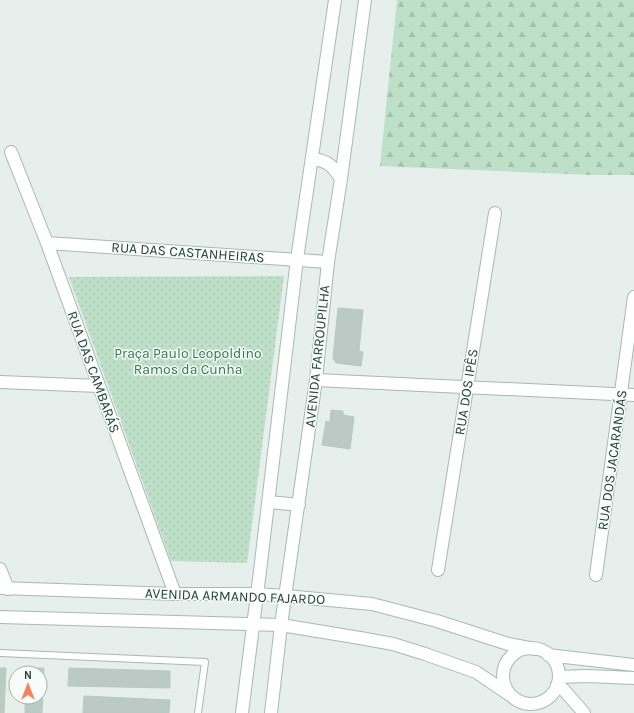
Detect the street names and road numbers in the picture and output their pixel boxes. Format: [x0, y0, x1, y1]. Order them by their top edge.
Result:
street label: RUA DAS CASTANHEIRAS [111, 239, 265, 266]
street label: AVENIDA FARROUPILHA [302, 284, 333, 428]
street label: RUA DAS CAMBARÁS [64, 309, 124, 435]
street label: RUA DOS IPÊS [451, 348, 482, 436]
street label: RUA DOS JACARANDÁS [593, 389, 631, 531]
street label: AVENIDA ARMANDO FAJARDO [145, 585, 325, 608]

